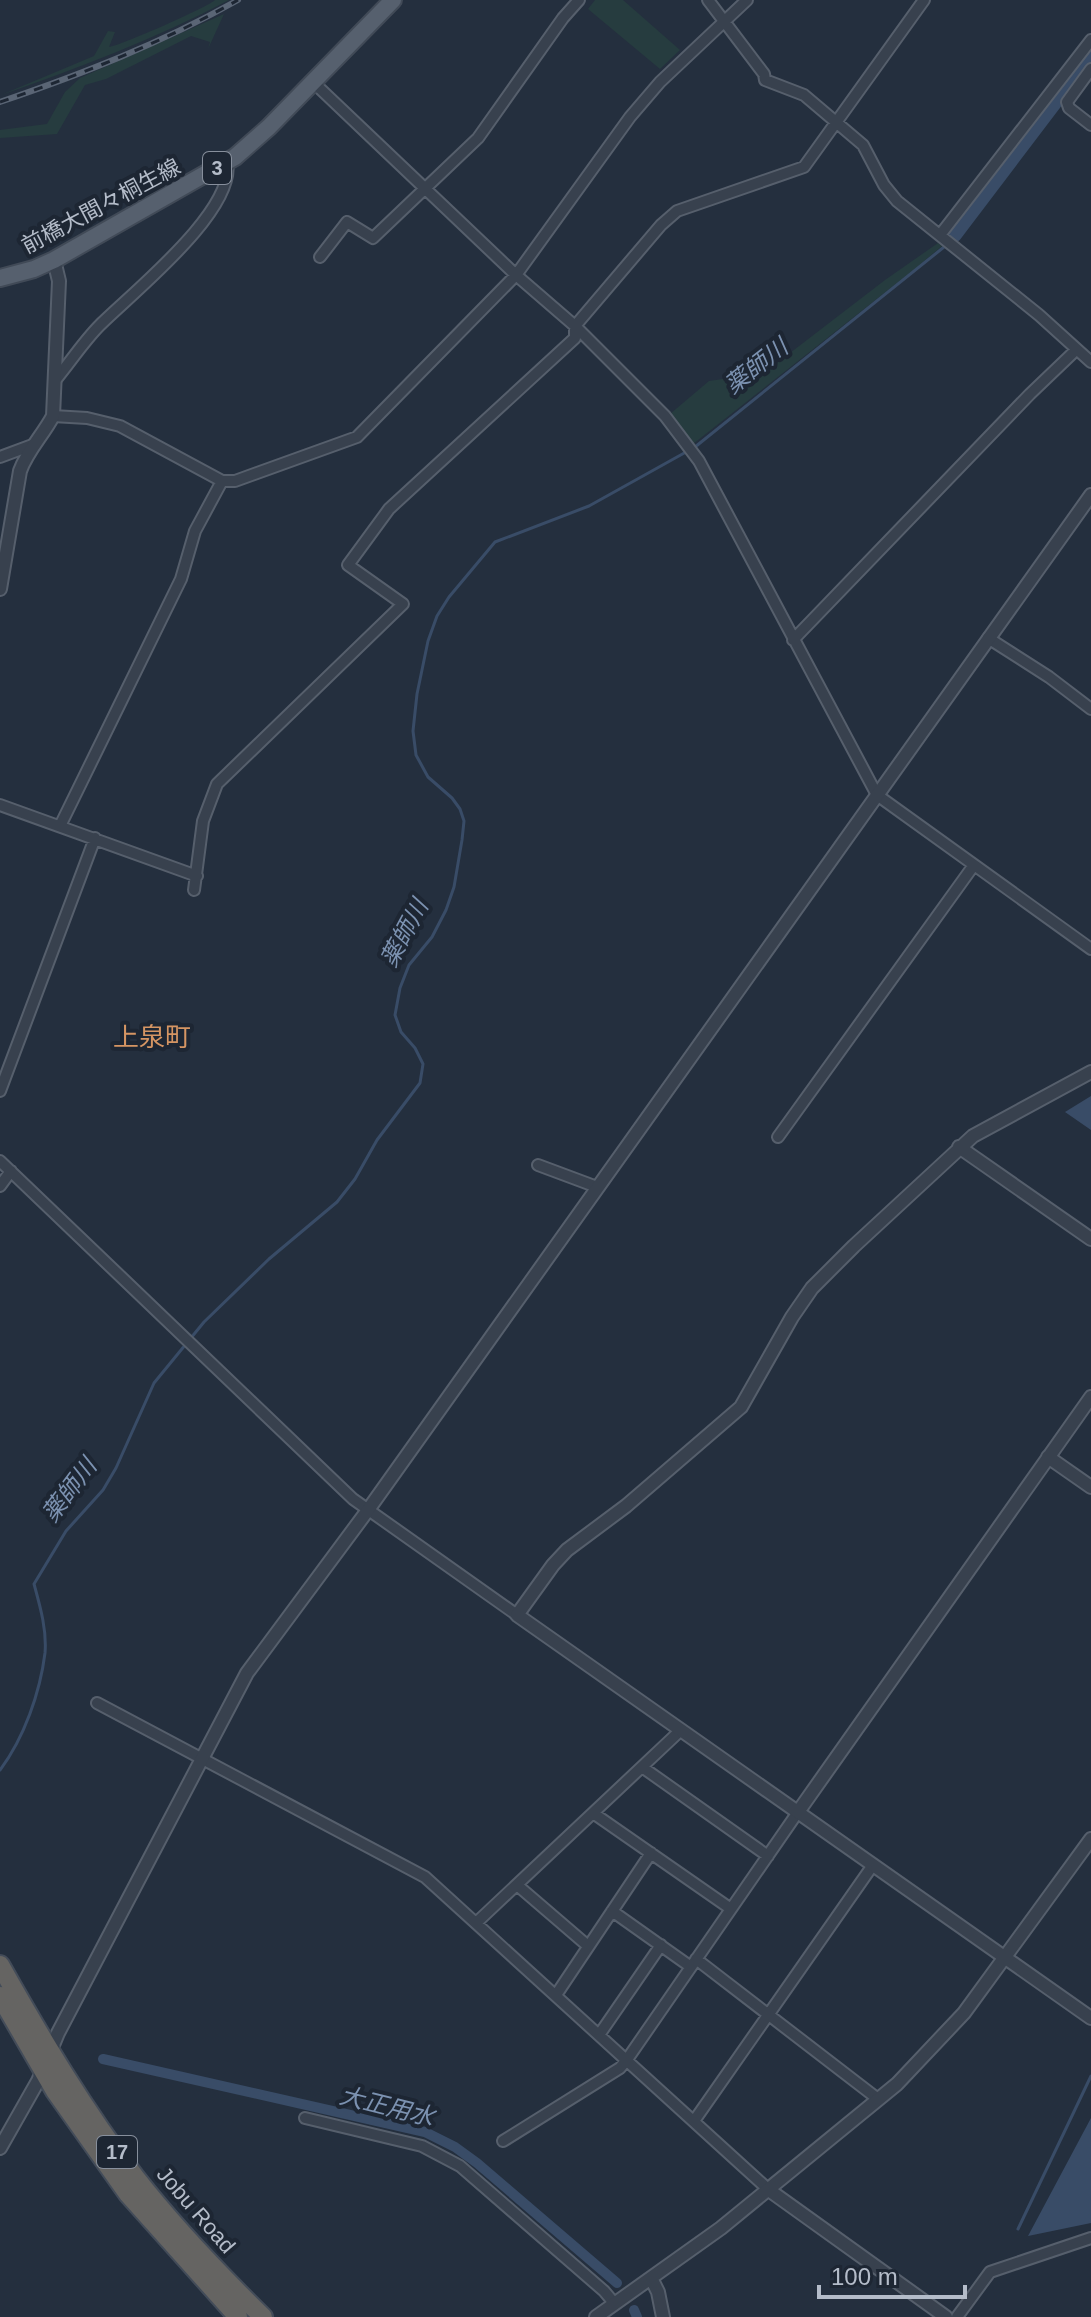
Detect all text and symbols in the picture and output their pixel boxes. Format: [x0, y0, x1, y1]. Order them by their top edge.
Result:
road number: 3 [203, 152, 231, 184]
street label: 前橋大間々桐生線 [17, 154, 185, 258]
water label: 薬師川 [719, 331, 795, 399]
water label: 薬師川 [375, 892, 434, 971]
district label: 上泉町 [113, 1022, 191, 1052]
water label: 薬師川 [37, 1451, 103, 1527]
water label: 大正用水 [337, 2081, 440, 2131]
road number: 17 [97, 2136, 137, 2168]
street label: Jobu Road [152, 2162, 240, 2258]
scale bar [819, 2249, 965, 2299]
text: 100 m [831, 2263, 898, 2290]

